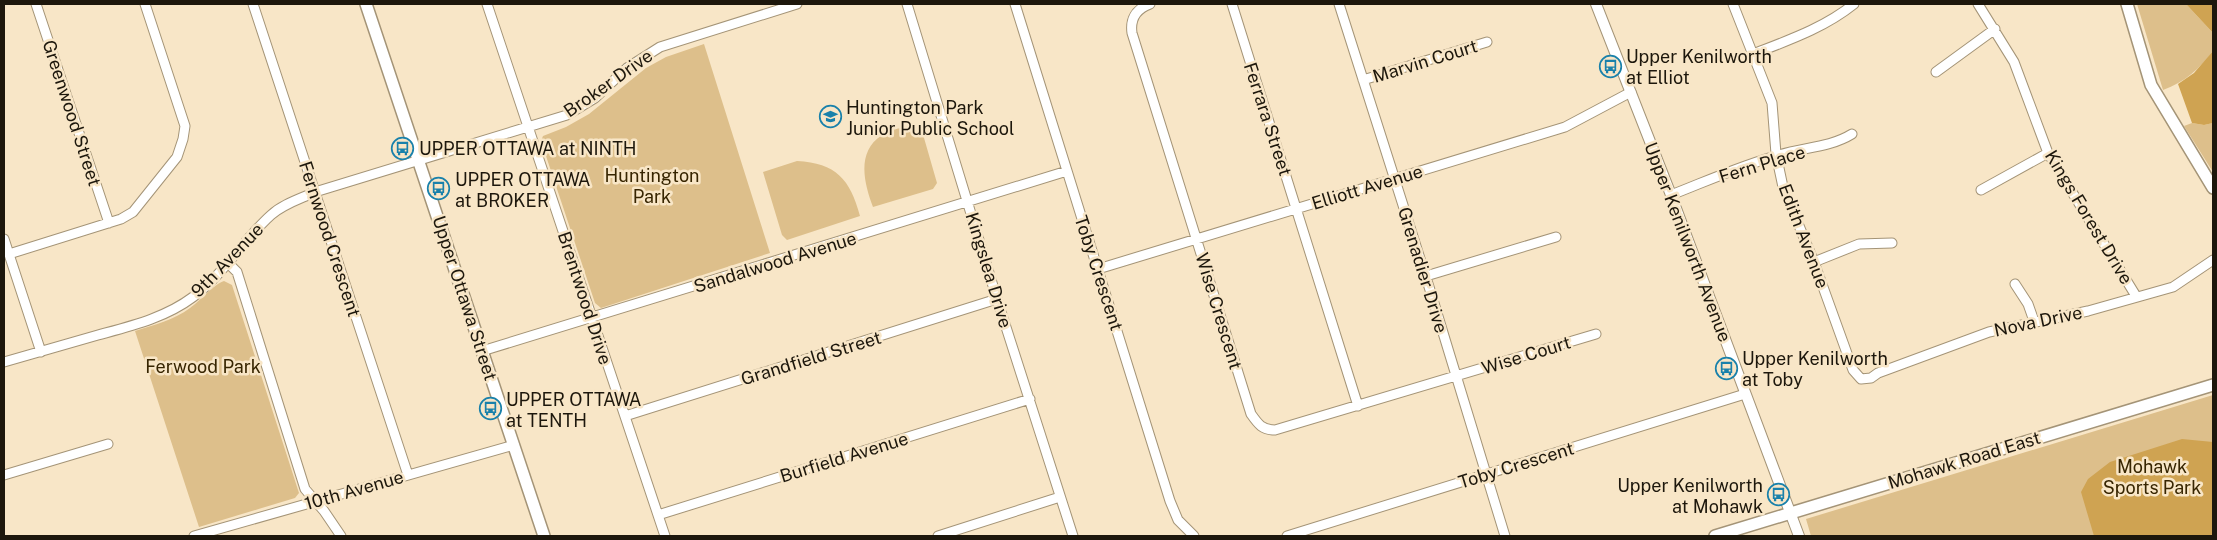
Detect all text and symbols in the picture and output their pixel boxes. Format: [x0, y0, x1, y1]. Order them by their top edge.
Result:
street label: Marvin Court [1370, 35, 1480, 87]
street label: Greenwood Street [38, 37, 106, 189]
street label: Broker Drive [560, 45, 656, 121]
place label: Upper Kenilworth at Elliot [1626, 46, 1772, 88]
bus stop icon: Upper Kenilworth at Elliot [1598, 54, 1622, 78]
street label: Ferrara Street [1240, 60, 1296, 178]
place label: Huntington Park Junior Public School [846, 97, 1014, 139]
school or university icon: Huntington Park Junior Public School [818, 105, 842, 129]
bus stop icon: UPPER OTTAWA at NINTH [391, 136, 415, 160]
place label: UPPER OTTAWA at NINTH [419, 138, 637, 159]
street label: Upper Kenilworth Avenue [1640, 139, 1736, 345]
street label: Fern Place [1716, 141, 1808, 187]
street label: Kings Forest Drive [2041, 146, 2137, 288]
street label: Fernwood Crescent [295, 158, 365, 320]
street label: Elliott Avenue [1309, 160, 1425, 214]
park label: Huntington Park [605, 165, 699, 207]
place label: UPPER OTTAWA at BROKER [455, 169, 591, 211]
bus stop icon: UPPER OTTAWA at BROKER [427, 177, 451, 201]
street label: Edith Avenue [1774, 181, 1834, 291]
street label: Grenadier Drive [1394, 204, 1452, 336]
street label: Kingslea Drive [961, 210, 1017, 330]
street label: Upper Ottawa Street [428, 213, 502, 383]
street label: Toby Crescent [1071, 213, 1127, 333]
street label: 9th Avenue [187, 219, 267, 301]
street label: Sandalwood Avenue [691, 227, 859, 297]
street label: Brentwood Drive [554, 229, 616, 367]
street label: Wise Crescent [1191, 250, 1247, 372]
street label: Nova Drive [1992, 301, 2084, 341]
street label: Grandfield Street [738, 327, 884, 389]
street label: Wise Court [1479, 332, 1573, 378]
place label: Upper Kenilworth at Toby [1742, 348, 1888, 390]
park label: Ferwood Park [145, 356, 261, 377]
bus stop icon: Upper Kenilworth at Toby [1714, 356, 1738, 380]
place label: UPPER OTTAWA at TENTH [506, 389, 642, 431]
bus stop icon: UPPER OTTAWA at TENTH [478, 397, 502, 421]
street label: Burfield Avenue [777, 427, 911, 487]
street label: Mohawk Road East [1885, 427, 2043, 493]
street label: Toby Crescent [1456, 437, 1576, 493]
park label: Mohawk Sports Park [2103, 456, 2201, 498]
street label: 10th Avenue [302, 466, 406, 514]
place label: Upper Kenilworth at Mohawk [1617, 475, 1763, 517]
bus stop icon: Upper Kenilworth at Mohawk [1767, 483, 1791, 507]

